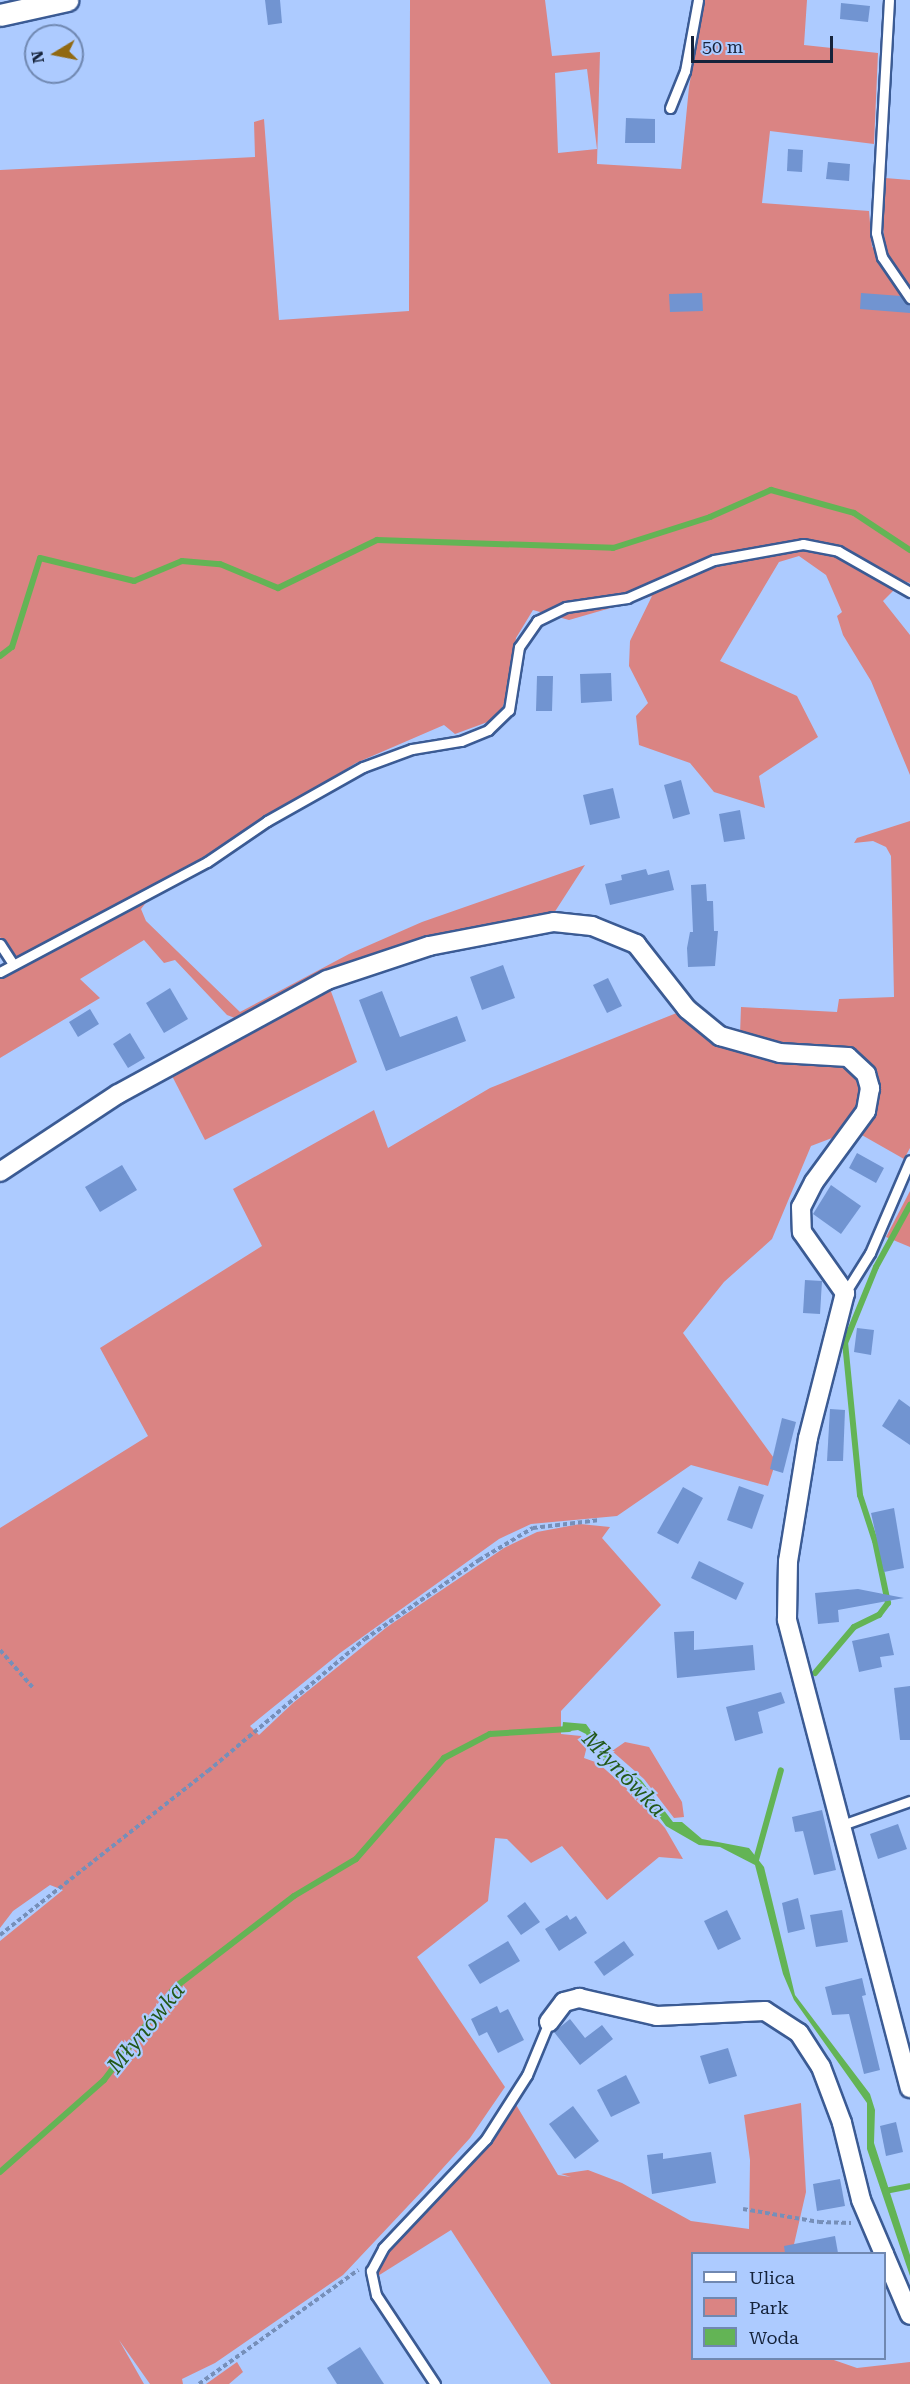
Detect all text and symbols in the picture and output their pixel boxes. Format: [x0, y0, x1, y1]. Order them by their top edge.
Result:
north arrow [24, 24, 84, 84]
scale bar [694, 24, 836, 62]
text: 50 m [702, 36, 743, 57]
text: N [27, 49, 48, 65]
water label: Młynówka [577, 1726, 671, 1822]
water label: Młynówka [102, 1977, 190, 2079]
legend [691, 2252, 886, 2360]
text: Ulica [749, 2267, 795, 2288]
text: Park [749, 2297, 789, 2318]
text: Woda [749, 2327, 799, 2348]

